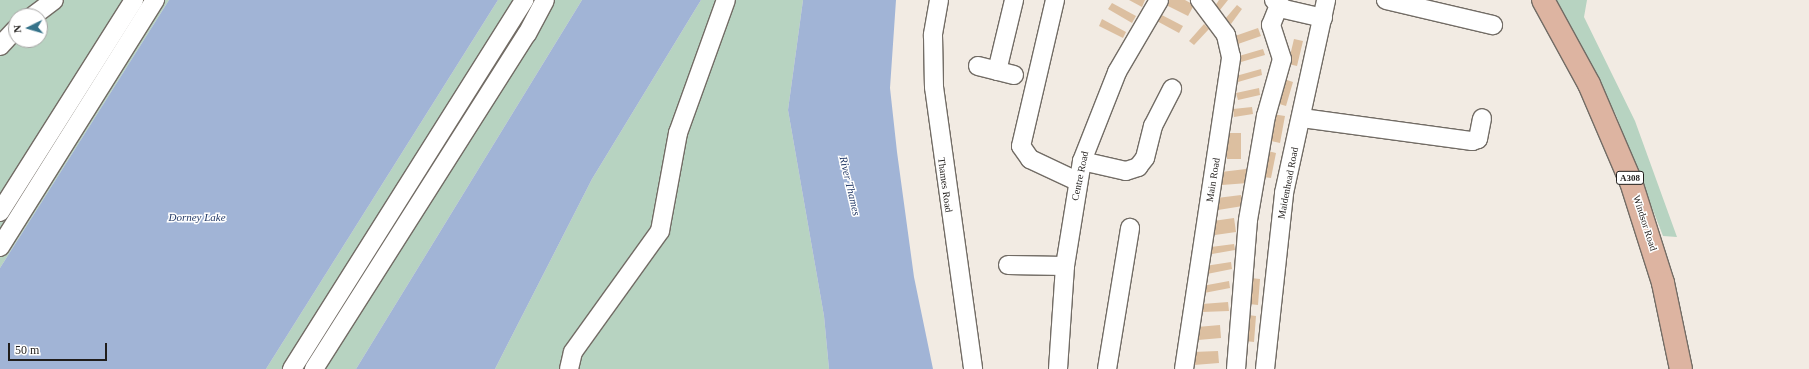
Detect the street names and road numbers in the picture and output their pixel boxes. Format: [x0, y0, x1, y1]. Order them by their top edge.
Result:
street label: Maidenhead Road [1275, 146, 1301, 220]
street label: Centre Road [1069, 150, 1091, 202]
street label: Thames Road [935, 157, 955, 213]
street label: Main Road [1204, 157, 1222, 203]
road number: A308 [1616, 171, 1644, 185]
street label: Windsor Road [1630, 194, 1660, 252]

